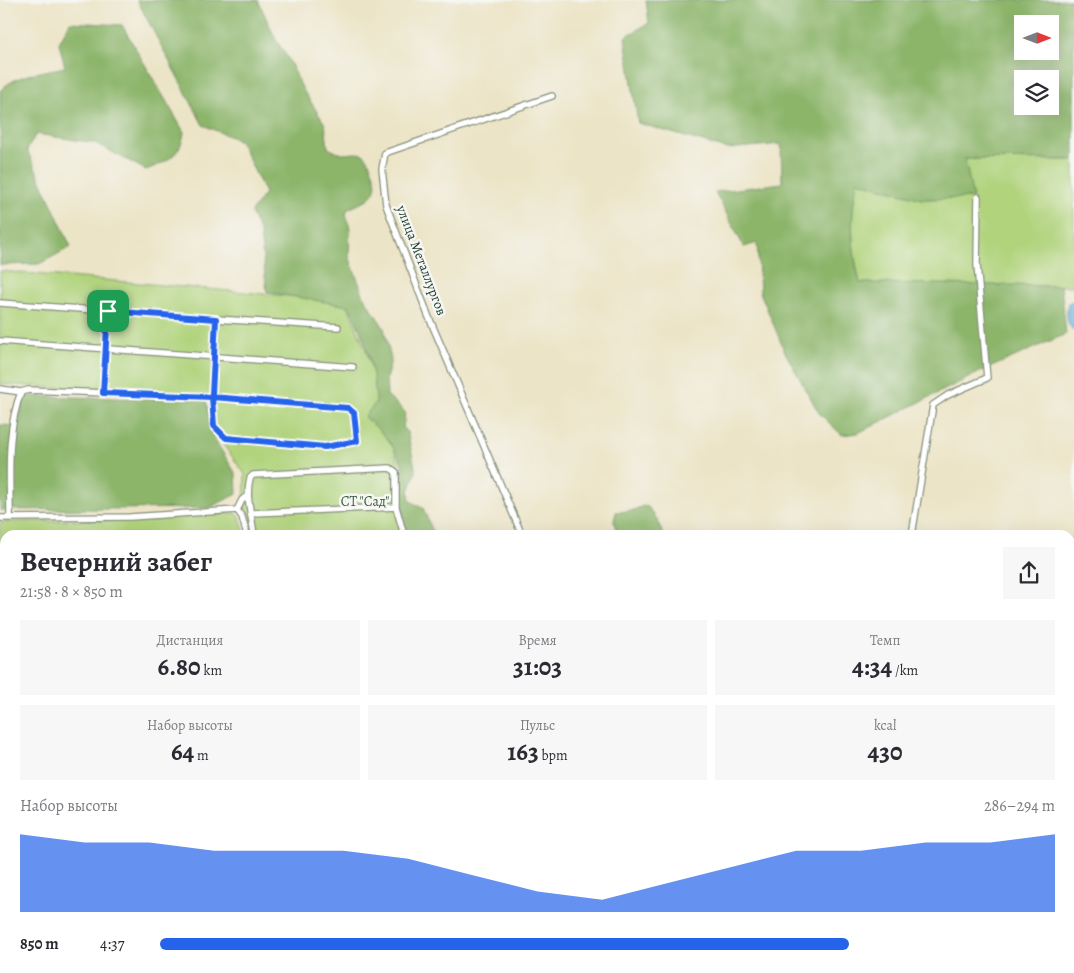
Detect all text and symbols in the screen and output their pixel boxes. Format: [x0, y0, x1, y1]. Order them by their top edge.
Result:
north arrow [1014, 15, 1059, 60]
map controls [1014, 15, 1059, 115]
button: layers [1014, 70, 1059, 115]
street label: улица Металлургов [391, 202, 451, 318]
pin [87, 290, 129, 332]
icon: arrive [94, 297, 122, 325]
park label: СТ "Сад" [341, 492, 389, 511]
text: Вечерний забег [20, 543, 212, 581]
button: share [1003, 547, 1055, 599]
text: 21:58 · 8 × 850 m [20, 581, 123, 603]
text: Дистанция [156, 631, 223, 650]
text: Время [518, 631, 557, 650]
text: Темп [870, 631, 900, 650]
text: 6.80 [158, 650, 201, 684]
text: 31:03 [513, 650, 562, 684]
text: 4:34 [852, 650, 892, 684]
text: km [201, 661, 222, 680]
text: /km [892, 661, 918, 680]
text: Набор высоты [147, 716, 233, 735]
text: Пульс [520, 716, 555, 735]
text: kcal [874, 716, 896, 735]
text: 64 [171, 735, 194, 769]
text: 163 [507, 735, 539, 769]
text: 430 [868, 735, 903, 769]
text: m [194, 746, 209, 765]
text: bpm [539, 746, 568, 765]
text: Набор высоты [20, 795, 118, 817]
text: 286–294 m [984, 795, 1055, 817]
text: 850 m [20, 933, 59, 955]
text: 4:37 [100, 933, 124, 955]

